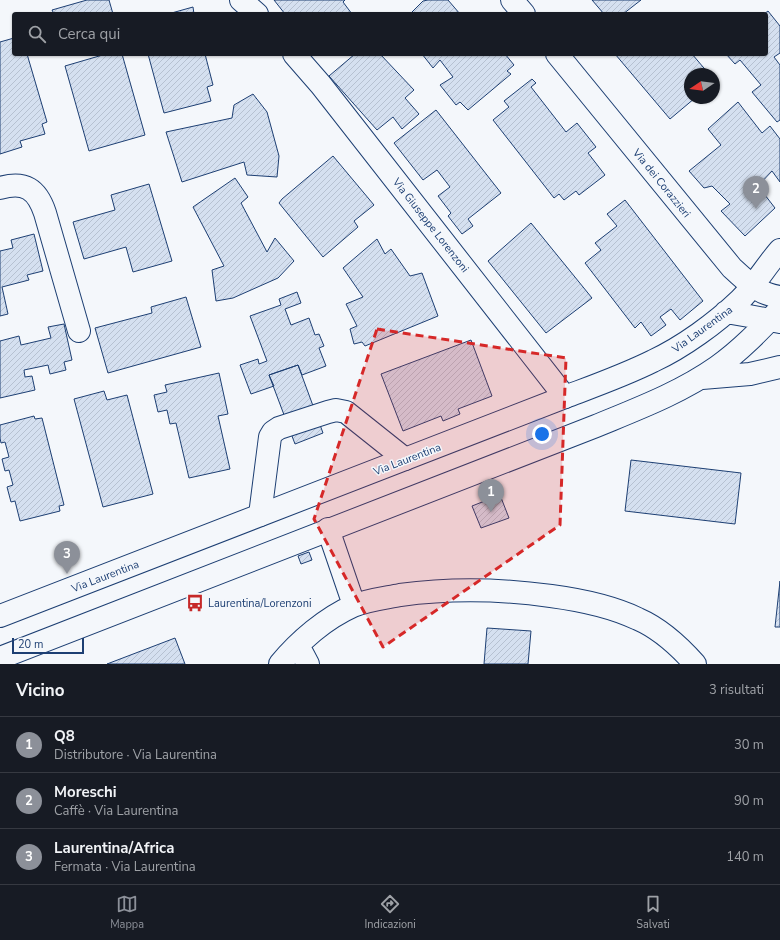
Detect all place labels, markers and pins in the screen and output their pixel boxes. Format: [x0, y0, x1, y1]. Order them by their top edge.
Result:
pin: 2 [743, 176, 769, 209]
pin: 1 [478, 479, 504, 512]
pin: 3 [54, 541, 80, 574]
bus stop icon: Laurentina/Lorenzoni [185, 593, 205, 613]
place label: Laurentina/Lorenzoni [208, 596, 311, 611]

